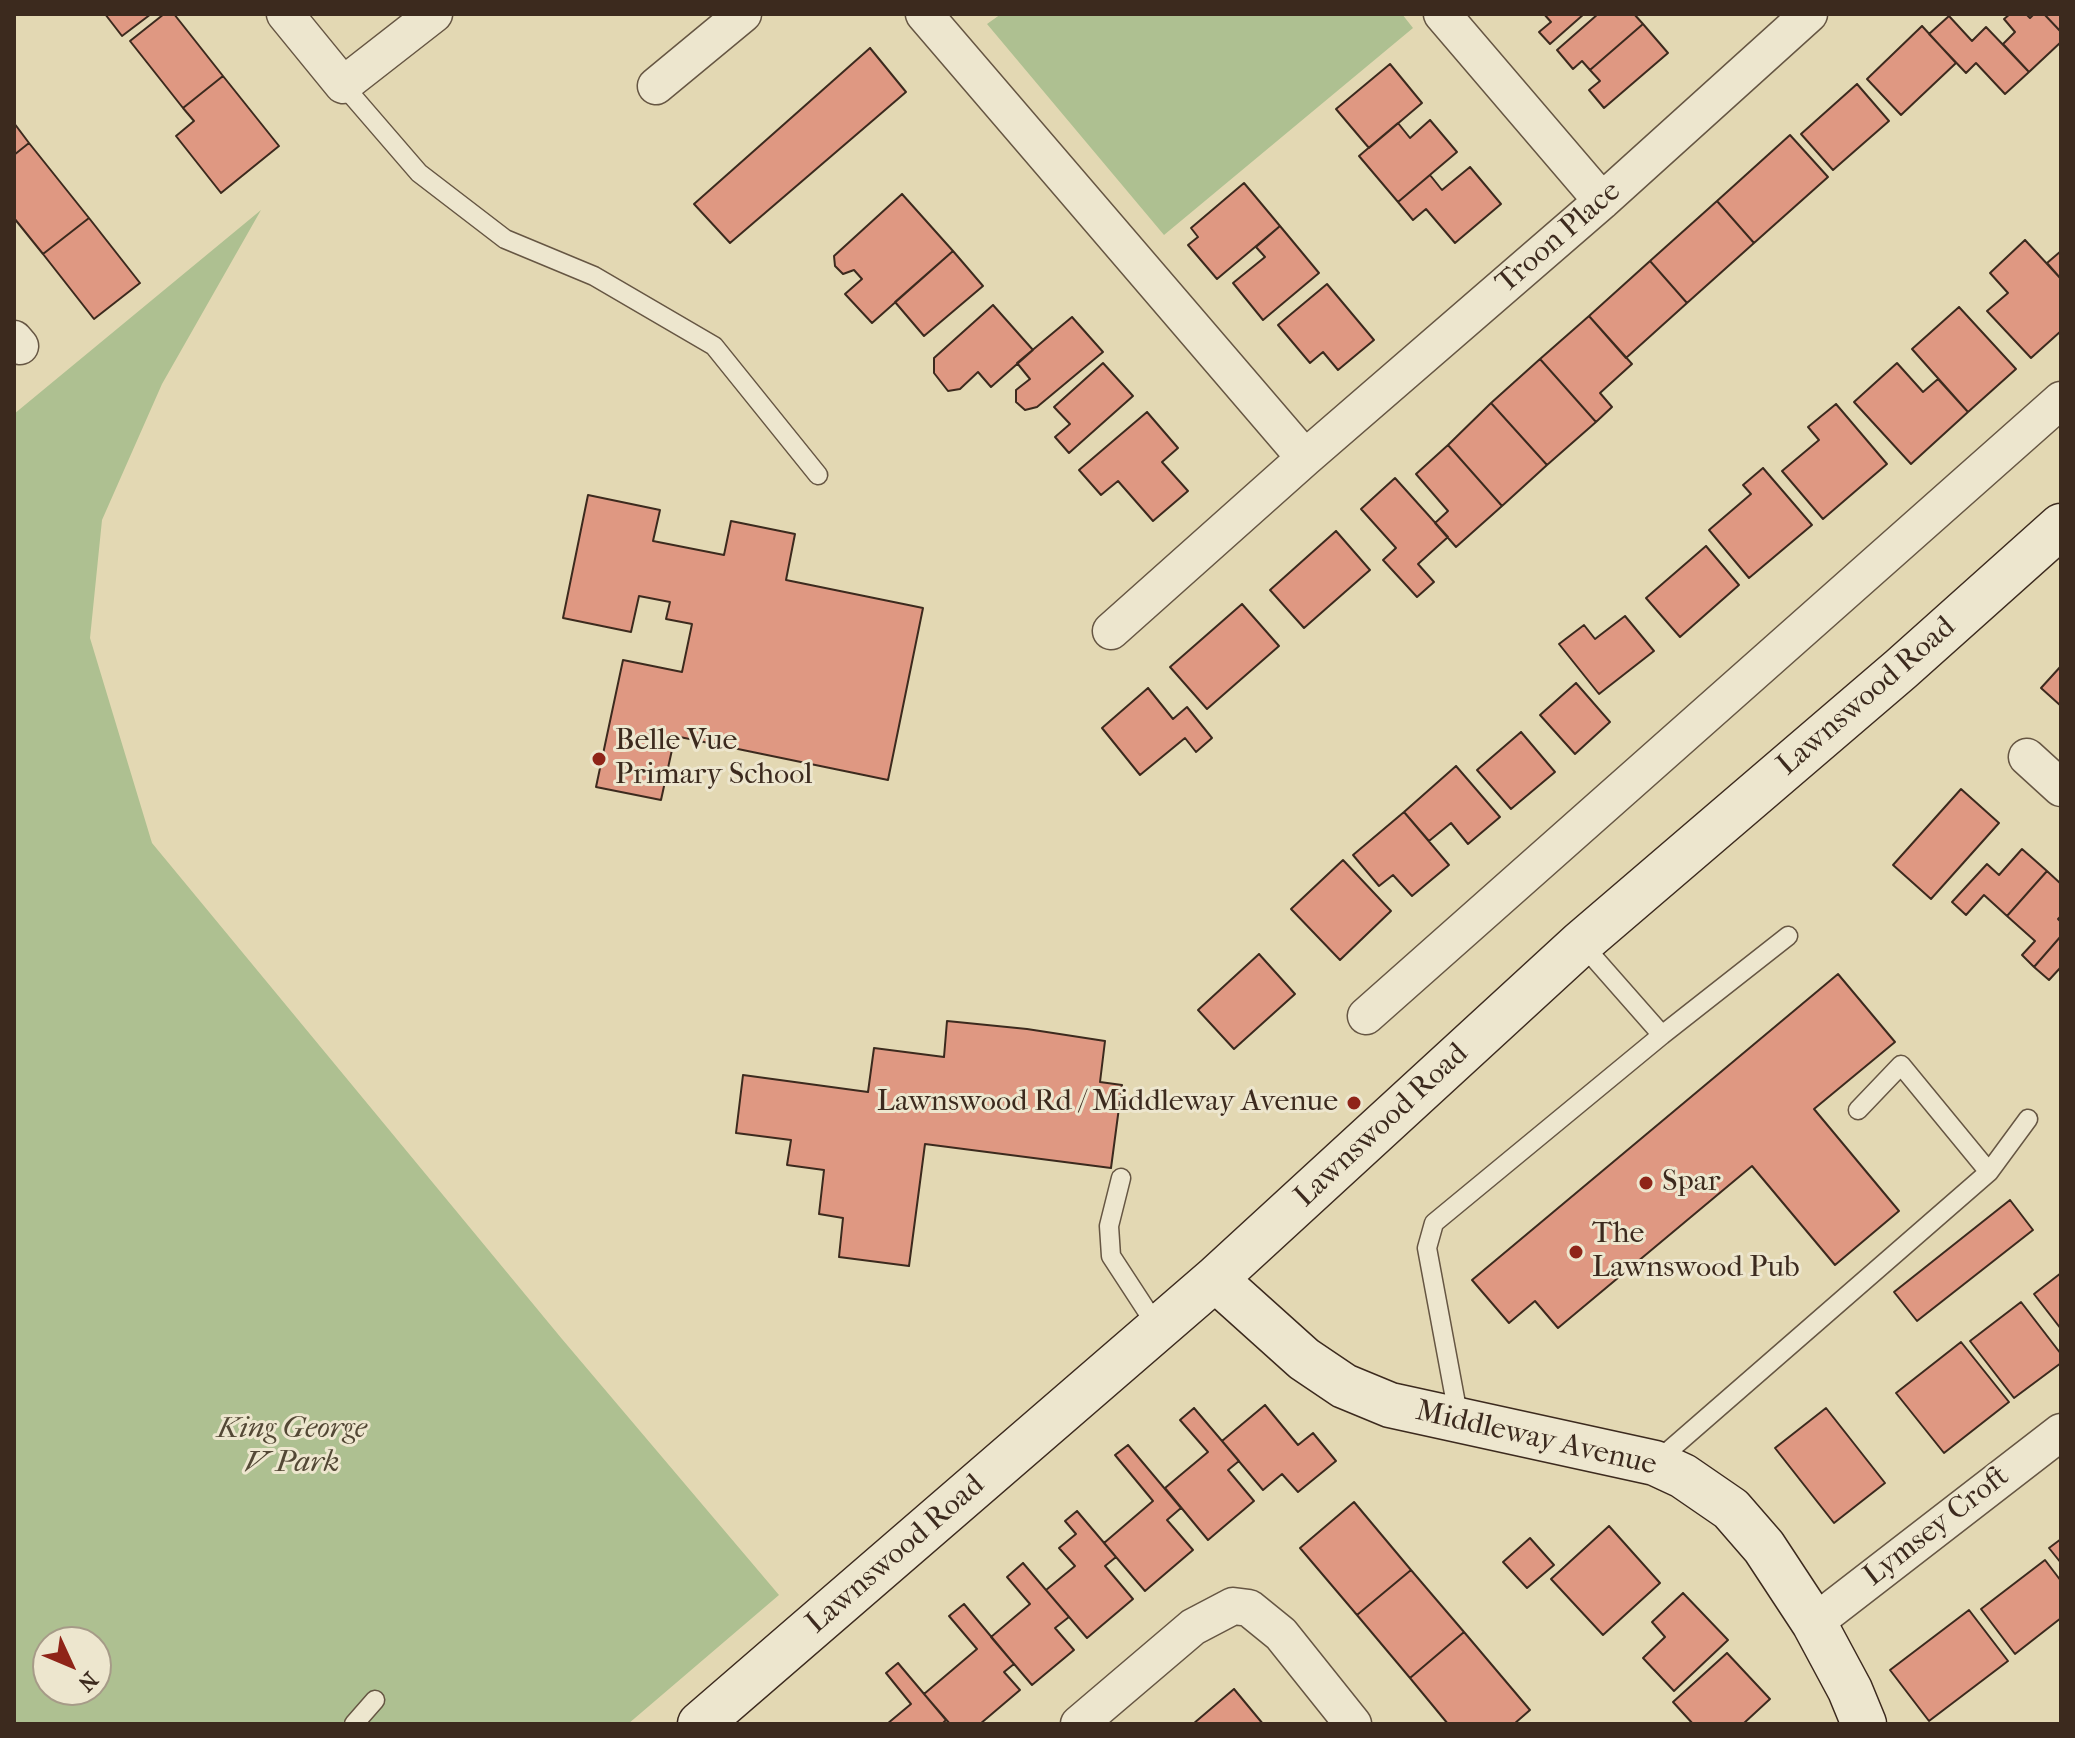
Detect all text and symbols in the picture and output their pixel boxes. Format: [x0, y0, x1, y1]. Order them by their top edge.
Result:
street label: Troon Place [1489, 174, 1629, 302]
street label: Lawnswood Road [1771, 610, 1963, 784]
place label: Belle Vue Primary School [615, 724, 812, 794]
marker: Belle Vue Primary School [590, 750, 608, 768]
street label: Lawnswood Road [1288, 1036, 1476, 1216]
place label: Lawnswood Rd / Middleway Avenue [877, 1085, 1338, 1121]
marker: Lawnswood Rd / Middleway Avenue [1345, 1094, 1363, 1112]
place label: Spar [1662, 1165, 1720, 1201]
marker: Spar [1637, 1174, 1655, 1192]
place label: The Lawnswood Pub [1592, 1217, 1800, 1288]
marker: The Lawnswood Pub [1567, 1243, 1585, 1261]
street label: Middleway Avenue [1412, 1394, 1660, 1484]
park label: King George V Park [217, 1412, 367, 1482]
street label: Lymsey Croft [1857, 1459, 2017, 1595]
street label: Lawnswood Road [800, 1468, 992, 1642]
north arrow [32, 1626, 112, 1706]
text: N [73, 1666, 103, 1696]

